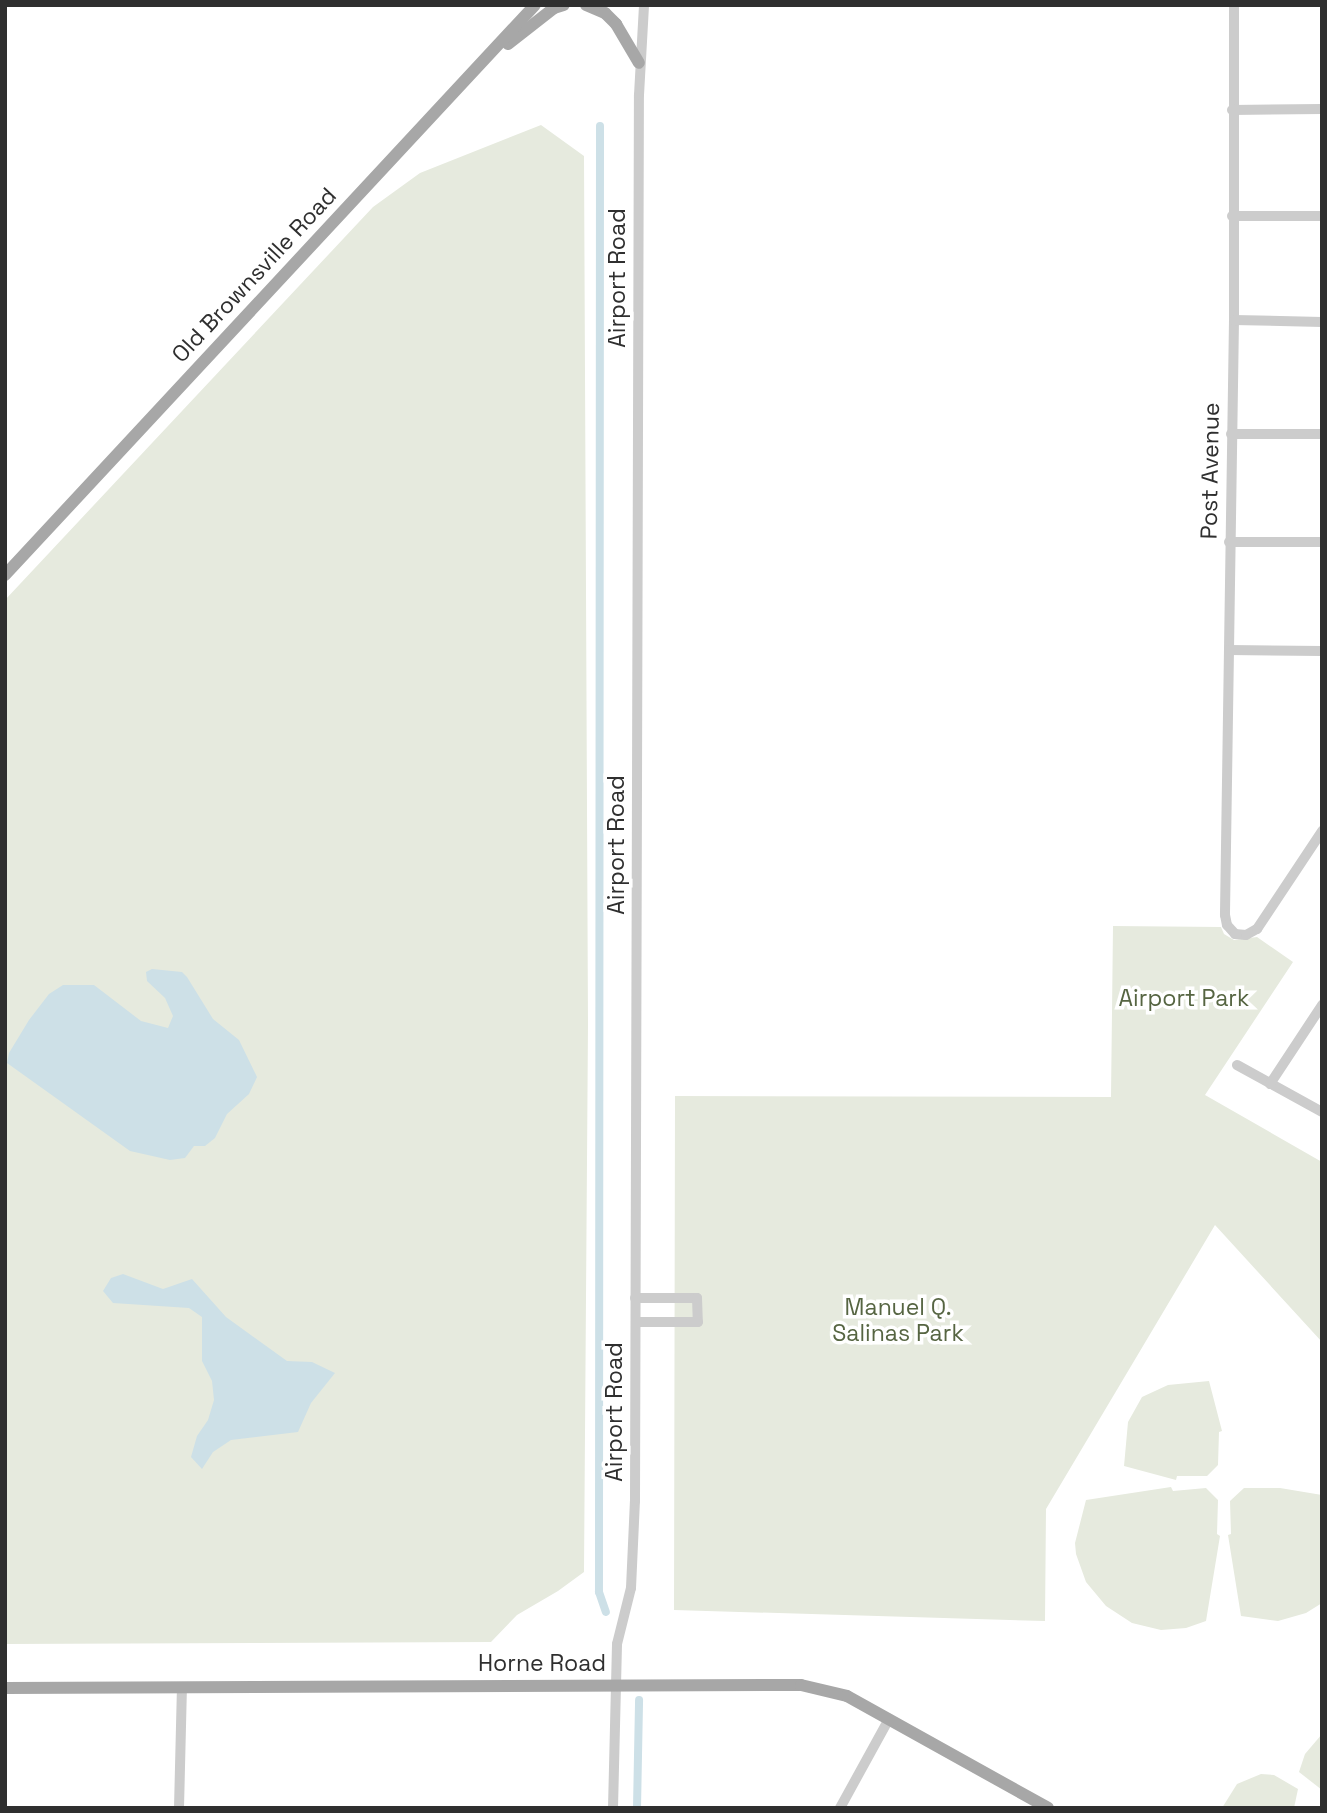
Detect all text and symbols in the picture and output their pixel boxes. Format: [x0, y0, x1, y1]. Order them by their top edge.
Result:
street label: Old Brownsville Road [166, 182, 342, 368]
street label: Airport Road [603, 208, 631, 348]
street label: Post Avenue [1195, 402, 1225, 540]
street label: Airport Road [602, 775, 630, 915]
park label: Airport Park [1119, 984, 1249, 1012]
park label: Manuel Q. Salinas Park [832, 1293, 964, 1347]
street label: Airport Road [600, 1342, 628, 1482]
street label: Horne Road [478, 1649, 606, 1677]

